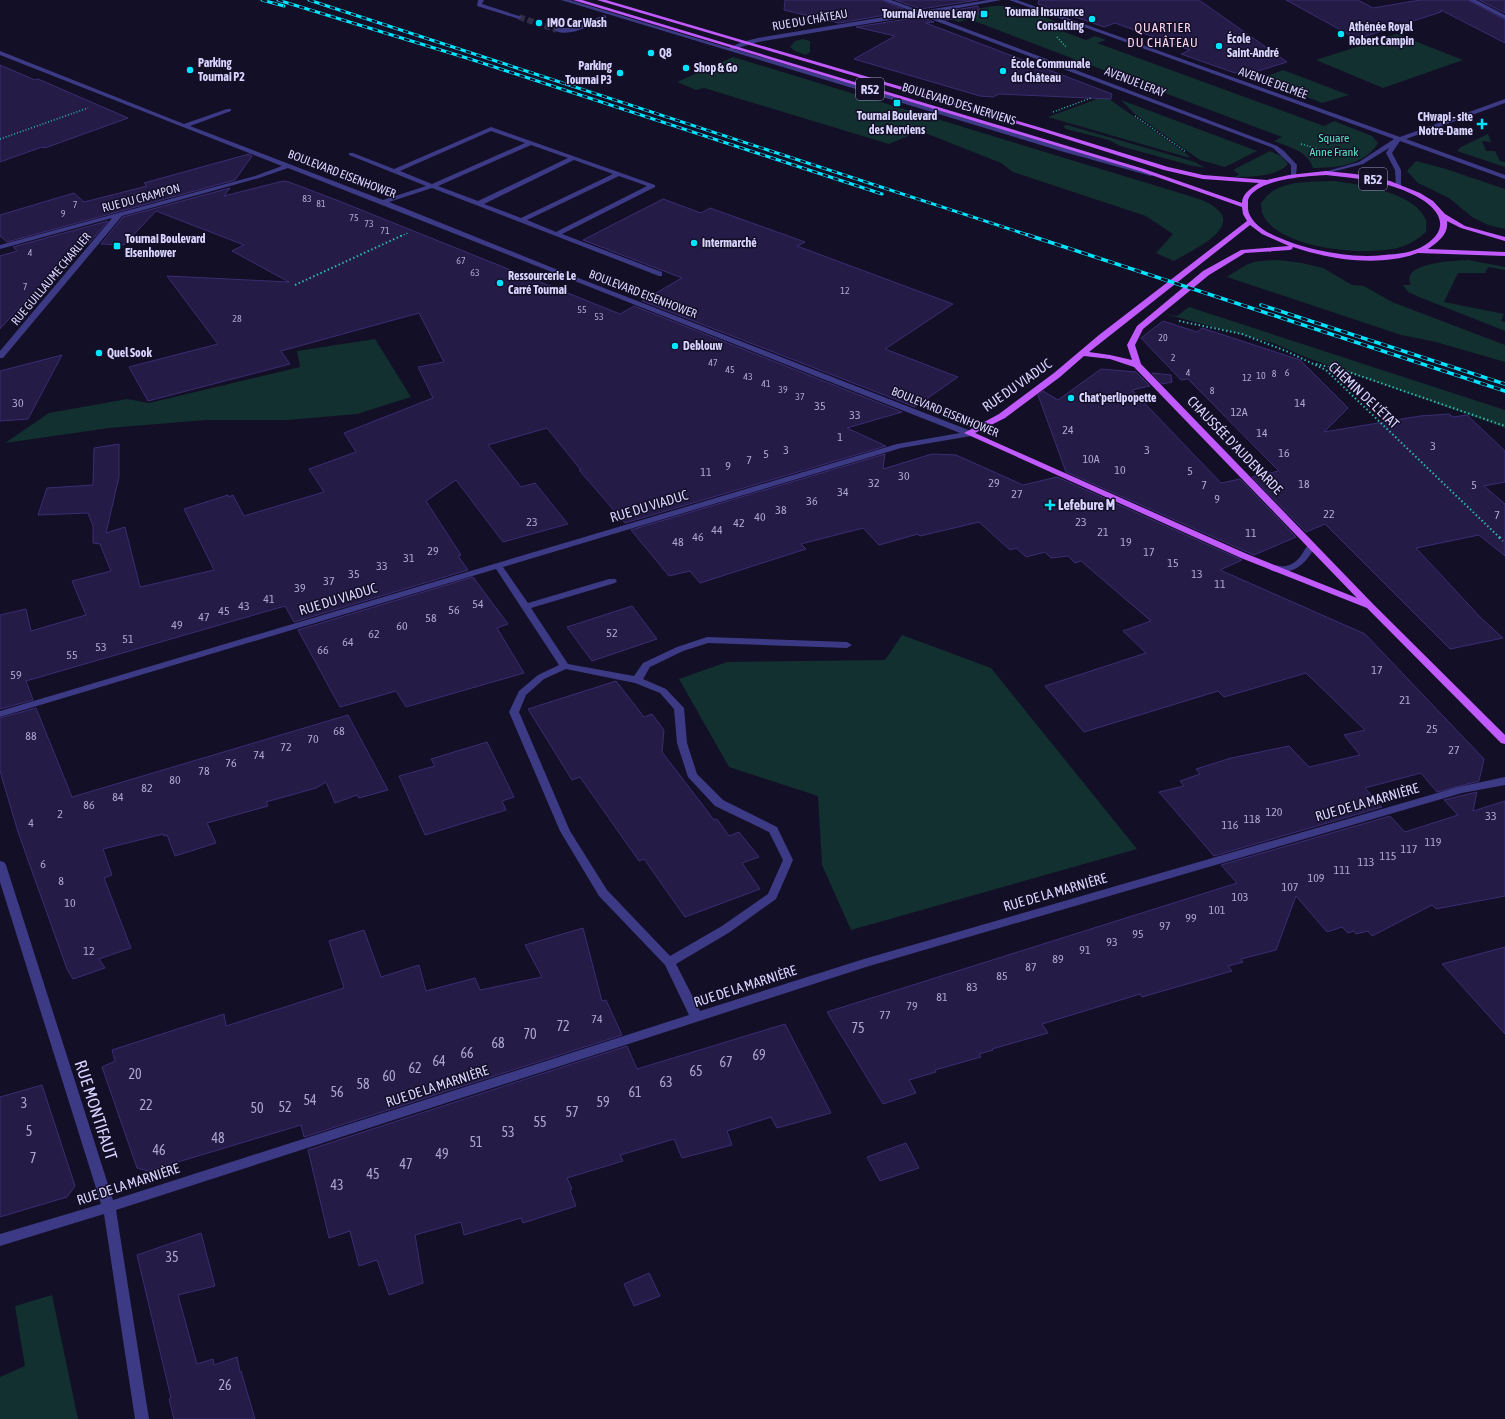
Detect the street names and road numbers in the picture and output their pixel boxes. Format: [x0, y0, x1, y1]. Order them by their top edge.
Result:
street label: RUE DU CHÂTEAU [771, 6, 849, 34]
street label: AVENUE LERAY [1103, 64, 1168, 100]
street label: AVENUE DELMÉE [1237, 64, 1309, 102]
road number: R52 [856, 78, 884, 100]
street label: BOULEVARD DES NERVIENS [900, 80, 1018, 128]
street label: BOULEVARD EISENHOWER [286, 147, 398, 201]
road number: R52 [1359, 168, 1387, 190]
street label: RUE DU CRAMPON [100, 181, 182, 215]
street label: RUE GUILLAUME CHARLIER [8, 230, 94, 328]
street label: BOULEVARD EISENHOWER [587, 267, 699, 321]
street label: RUE DU VIADUC [979, 355, 1055, 415]
street label: CHEMIN DE L'ÉTAT [1326, 358, 1402, 432]
street label: BOULEVARD EISENHOWER [889, 384, 1001, 440]
street label: CHAUSSÉE D'AUDENARDE [1184, 393, 1286, 497]
street label: RUE DU VIADUC [608, 486, 691, 525]
street label: RUE DU VIADUC [297, 579, 380, 618]
street label: RUE DE LA MARNIÈRE [1313, 780, 1421, 824]
street label: RUE DE LA MARNIÈRE [1001, 870, 1109, 914]
street label: RUE DE LA MARNIÈRE [692, 962, 798, 1010]
street label: RUE MONTIFAUT [70, 1058, 122, 1163]
street label: RUE DE LA MARNIÈRE [384, 1062, 490, 1110]
street label: RUE DE LA MARNIÈRE [75, 1160, 181, 1208]

